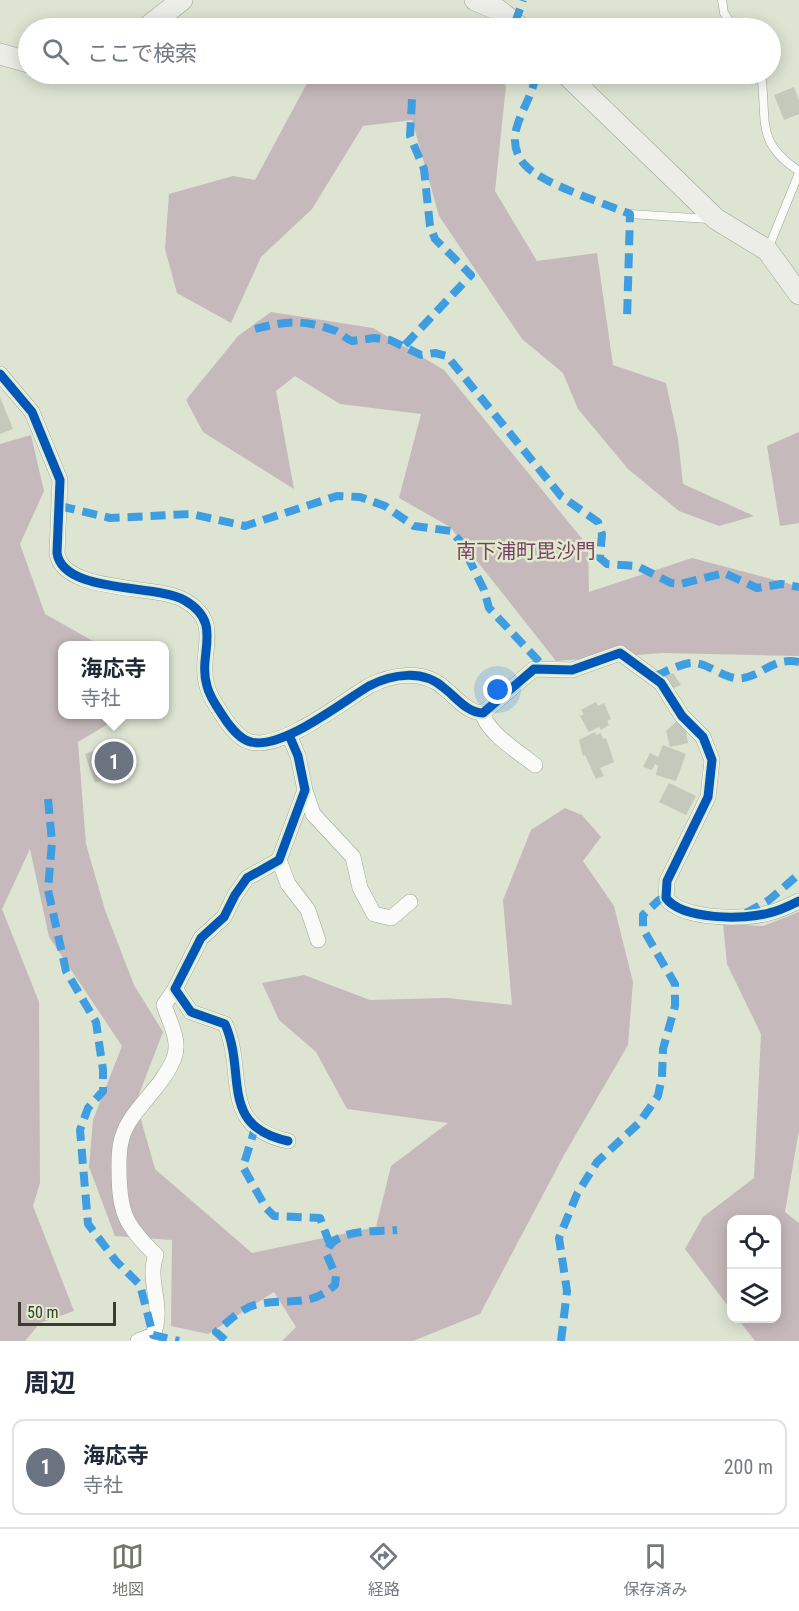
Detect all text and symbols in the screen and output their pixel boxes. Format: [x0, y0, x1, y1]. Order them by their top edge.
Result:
search box [18, 18, 781, 84]
icon: search [39, 35, 72, 68]
text: ここで検索 [87, 41, 197, 66]
district label: 南下浦町毘沙門 [456, 539, 596, 563]
popup [58, 641, 169, 719]
text: 海応寺 [80, 656, 147, 681]
your location [483, 675, 512, 704]
text: 寺社 [80, 686, 120, 710]
pin: 1 [94, 738, 134, 783]
map controls [727, 1215, 781, 1323]
button: locate [727, 1215, 781, 1269]
button: layers [727, 1269, 781, 1323]
scale bar [18, 1299, 116, 1326]
text: 50 m [27, 1303, 59, 1322]
text: 周辺 [24, 1368, 76, 1398]
text: 海応寺 [83, 1443, 149, 1468]
text: 1 [40, 1455, 51, 1479]
text: 200 m [724, 1455, 773, 1479]
text: 寺社 [83, 1473, 123, 1497]
tab: 地図 [111, 1540, 144, 1600]
tab: 経路 [367, 1540, 400, 1600]
tab: 保存済み [623, 1540, 687, 1600]

